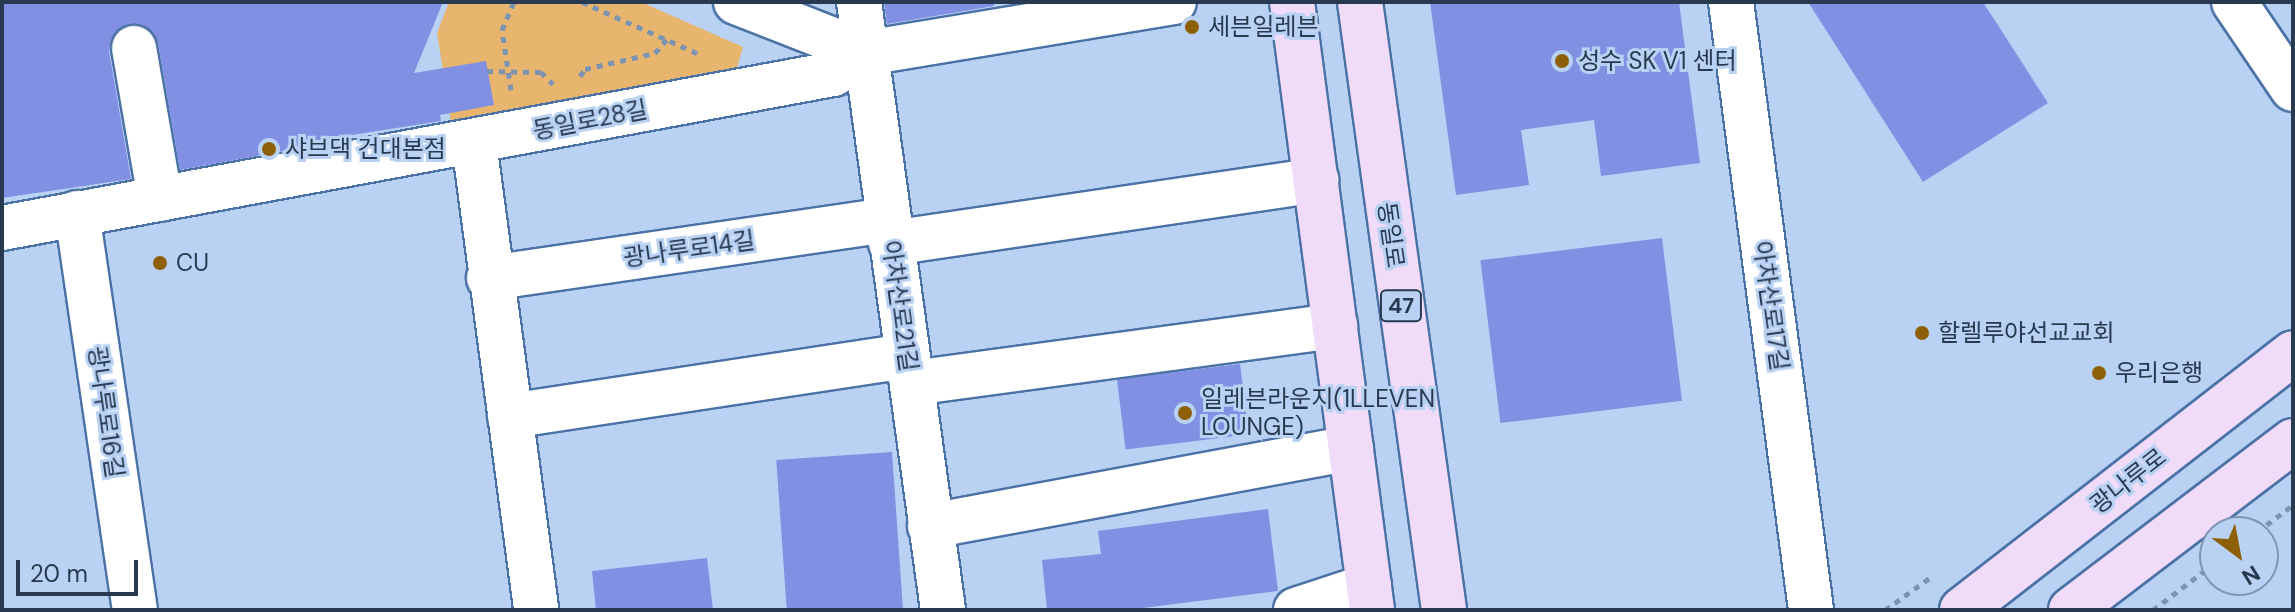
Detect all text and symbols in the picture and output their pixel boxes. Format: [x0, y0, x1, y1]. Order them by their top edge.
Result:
place label: 세븐일레븐 [1208, 13, 1318, 41]
marker: 세븐일레븐 [1183, 18, 1201, 36]
place label: 성수 SK V1 센터 [1578, 47, 1737, 75]
marker: 성수 SK V1 센터 [1553, 52, 1571, 70]
street label: 동일로28길 [530, 95, 650, 145]
place label: 샤브댁 건대본점 [285, 135, 446, 163]
marker: 샤브댁 건대본점 [260, 140, 278, 158]
street label: 동일로 [1372, 200, 1410, 270]
street label: 광나루로14길 [621, 226, 757, 272]
street label: 아차산로21길 [877, 239, 923, 373]
street label: 아차산로17길 [1748, 239, 1794, 373]
place label: CU [176, 249, 209, 277]
marker: CU [151, 254, 169, 272]
road number: 47 [1379, 288, 1423, 324]
place label: 할렐루야선교교회 [1938, 319, 2115, 347]
marker: 할렐루야선교교회 [1913, 324, 1931, 342]
street label: 광나루로16길 [82, 344, 130, 480]
place label: 우리은행 [2115, 359, 2203, 387]
marker: 우리은행 [2090, 364, 2108, 382]
place label: 일레븐라운지(1LLEVEN LOUNGE) [1201, 385, 1435, 441]
marker: 일레븐라운지(1LLEVEN LOUNGE) [1176, 404, 1194, 422]
street label: 광나루로 [2084, 442, 2172, 520]
north arrow [2199, 516, 2279, 596]
scale bar [20, 544, 142, 594]
text: 20 m [30, 558, 88, 589]
text: N [2236, 559, 2265, 592]

